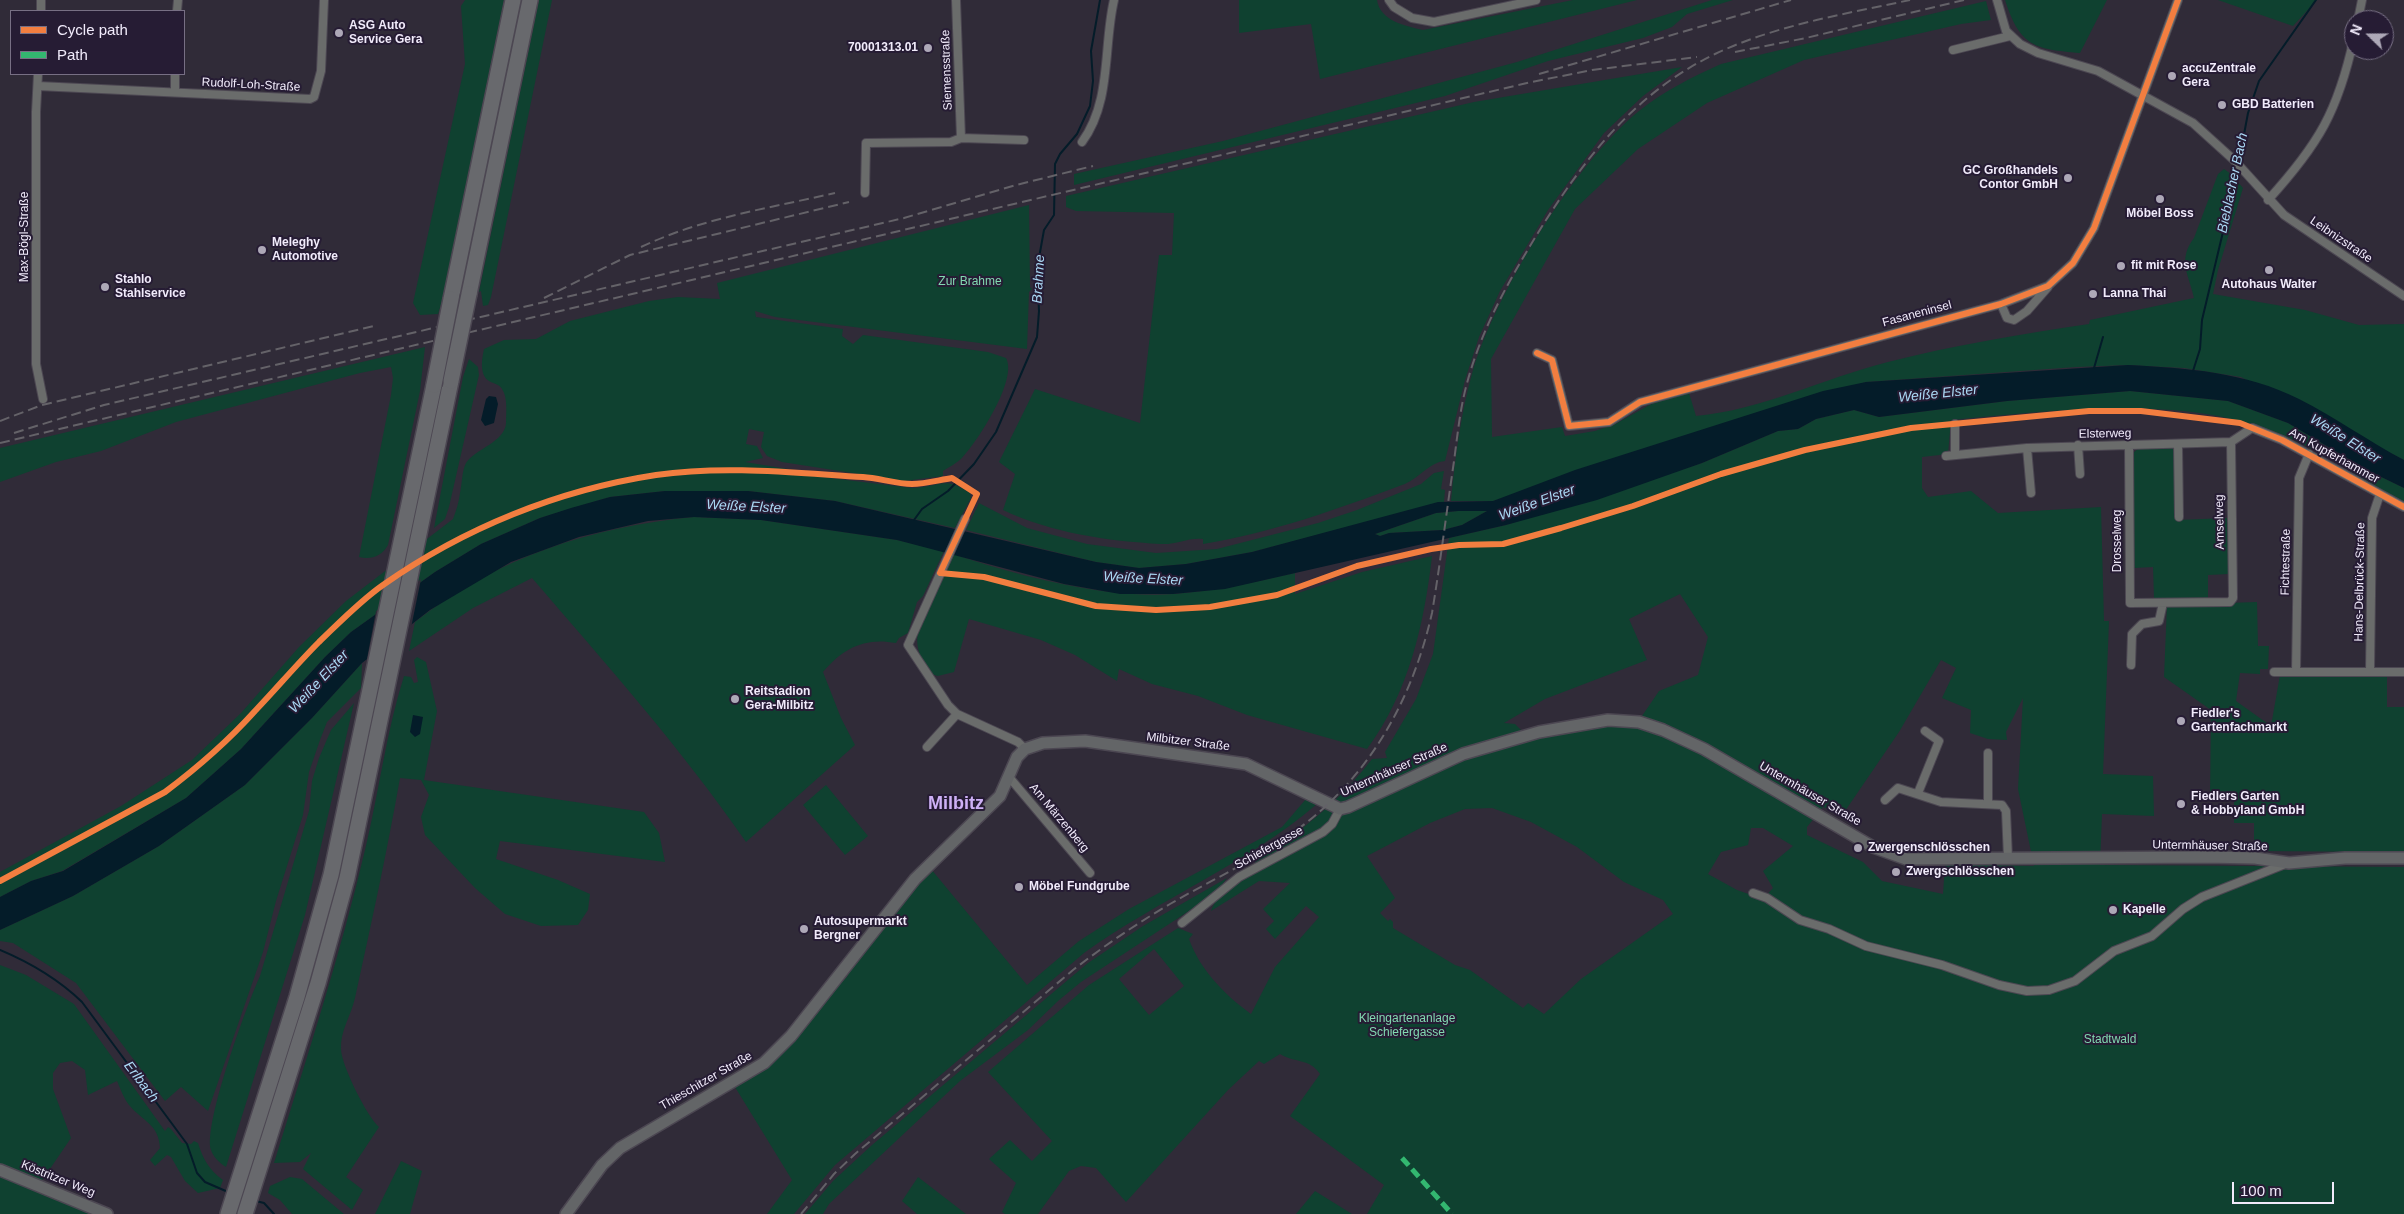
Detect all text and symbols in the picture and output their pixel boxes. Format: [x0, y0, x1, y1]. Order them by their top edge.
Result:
legend [10, 10, 185, 75]
north arrow [2344, 10, 2394, 60]
place label: ASG Auto Service Gera [349, 19, 422, 47]
text: Cycle path [57, 21, 128, 38]
text: N [2347, 22, 2365, 37]
marker: ASG Auto Service Gera [333, 27, 345, 39]
street label: Siemensstraße [938, 29, 956, 111]
place label: 70001313.01 [848, 41, 918, 55]
marker: 70001313.01 [922, 42, 934, 54]
text: Path [57, 46, 88, 63]
place label: accuZentrale Gera [2182, 62, 2256, 90]
marker: accuZentrale Gera [2166, 70, 2178, 82]
street label: Rudolf-Loh-Straße [201, 75, 301, 95]
place label: GBD Batterien [2232, 98, 2314, 112]
marker: GBD Batterien [2216, 99, 2228, 111]
water label: Bieblacher Bach [2214, 131, 2252, 235]
place label: GC Großhandels Contor GmbH [1963, 164, 2058, 192]
marker: GC Großhandels Contor GmbH [2062, 172, 2074, 184]
street label: Max-Bögl-Straße [18, 192, 32, 282]
marker: Möbel Boss [2154, 193, 2166, 205]
place label: Möbel Boss [2126, 207, 2194, 221]
street label: Leibnizstraße [2307, 214, 2375, 266]
place label: Meleghy Automotive [272, 236, 338, 264]
marker: Meleghy Automotive [256, 244, 268, 256]
water label: Brahme [1029, 254, 1049, 304]
place label: fit mit Rose [2131, 259, 2196, 273]
marker: fit mit Rose [2115, 260, 2127, 272]
marker: Autohaus Walter [2263, 264, 2275, 276]
place label: Stahlo Stahlservice [115, 273, 186, 301]
park label: Zur Brahme [938, 275, 1002, 289]
place label: Autohaus Walter [2222, 278, 2316, 292]
marker: Stahlo Stahlservice [99, 281, 111, 293]
place label: Lanna Thai [2103, 287, 2166, 301]
marker: Lanna Thai [2087, 288, 2099, 300]
street label: Fasaneninsel [1881, 298, 1953, 330]
water label: Weiße Elster [1897, 381, 1979, 407]
water label: Weiße Elster [2307, 411, 2383, 467]
street label: Am Kupferhammer [2286, 425, 2382, 487]
street label: Elsterweg [2079, 426, 2131, 442]
water label: Weiße Elster [1497, 481, 1577, 525]
street label: Amselweg [2212, 494, 2228, 550]
water label: Weiße Elster [706, 497, 786, 517]
street label: Drosselweg [2111, 510, 2125, 572]
street label: Hans-Delbrück-Straße [2352, 522, 2368, 642]
street label: Fichtestraße [2278, 529, 2294, 595]
water label: Weiße Elster [1103, 569, 1183, 589]
water label: Weiße Elster [286, 647, 352, 717]
place label: Reitstadion Gera-Milbitz [745, 685, 814, 713]
marker: Reitstadion Gera-Milbitz [729, 693, 741, 705]
place label: Fiedler's Gartenfachmarkt [2191, 707, 2287, 735]
marker: Fiedler's Gartenfachmarkt [2175, 715, 2187, 727]
street label: Milbitzer Straße [1145, 730, 1231, 754]
street label: Untermhäuser Straße [1338, 740, 1450, 800]
street label: Untermhäuser Straße [1756, 759, 1864, 829]
street label: Am Märzenberg [1026, 781, 1092, 855]
place label: Fiedlers Garten & Hobbyland GmbH [2191, 790, 2304, 818]
district label: Milbitz [928, 793, 984, 815]
marker: Fiedlers Garten & Hobbyland GmbH [2175, 798, 2187, 810]
street label: Schiefergasse [1232, 823, 1306, 873]
street label: Untermhäuser Straße [2152, 838, 2268, 854]
place label: Zwergenschlösschen [1868, 841, 1990, 855]
marker: Zwergenschlösschen [1852, 842, 1864, 854]
place label: Zwergschlösschen [1906, 865, 2014, 879]
marker: Zwergschlösschen [1890, 866, 1902, 878]
place label: Möbel Fundgrube [1029, 880, 1130, 894]
marker: Möbel Fundgrube [1013, 881, 1025, 893]
place label: Kapelle [2123, 903, 2166, 917]
marker: Kapelle [2107, 904, 2119, 916]
place label: Autosupermarkt Bergner [814, 915, 907, 943]
marker: Autosupermarkt Bergner [798, 923, 810, 935]
park label: Kleingartenanlage Schiefergasse [1359, 1012, 1455, 1040]
park label: Stadtwald [2084, 1033, 2136, 1047]
street label: Thieschitzer Straße [657, 1049, 755, 1113]
water label: Erlbach [120, 1058, 162, 1106]
street label: Köstritzer Weg [19, 1158, 97, 1200]
scale bar [2234, 1172, 2336, 1204]
text: 100 m [2240, 1182, 2282, 1199]

